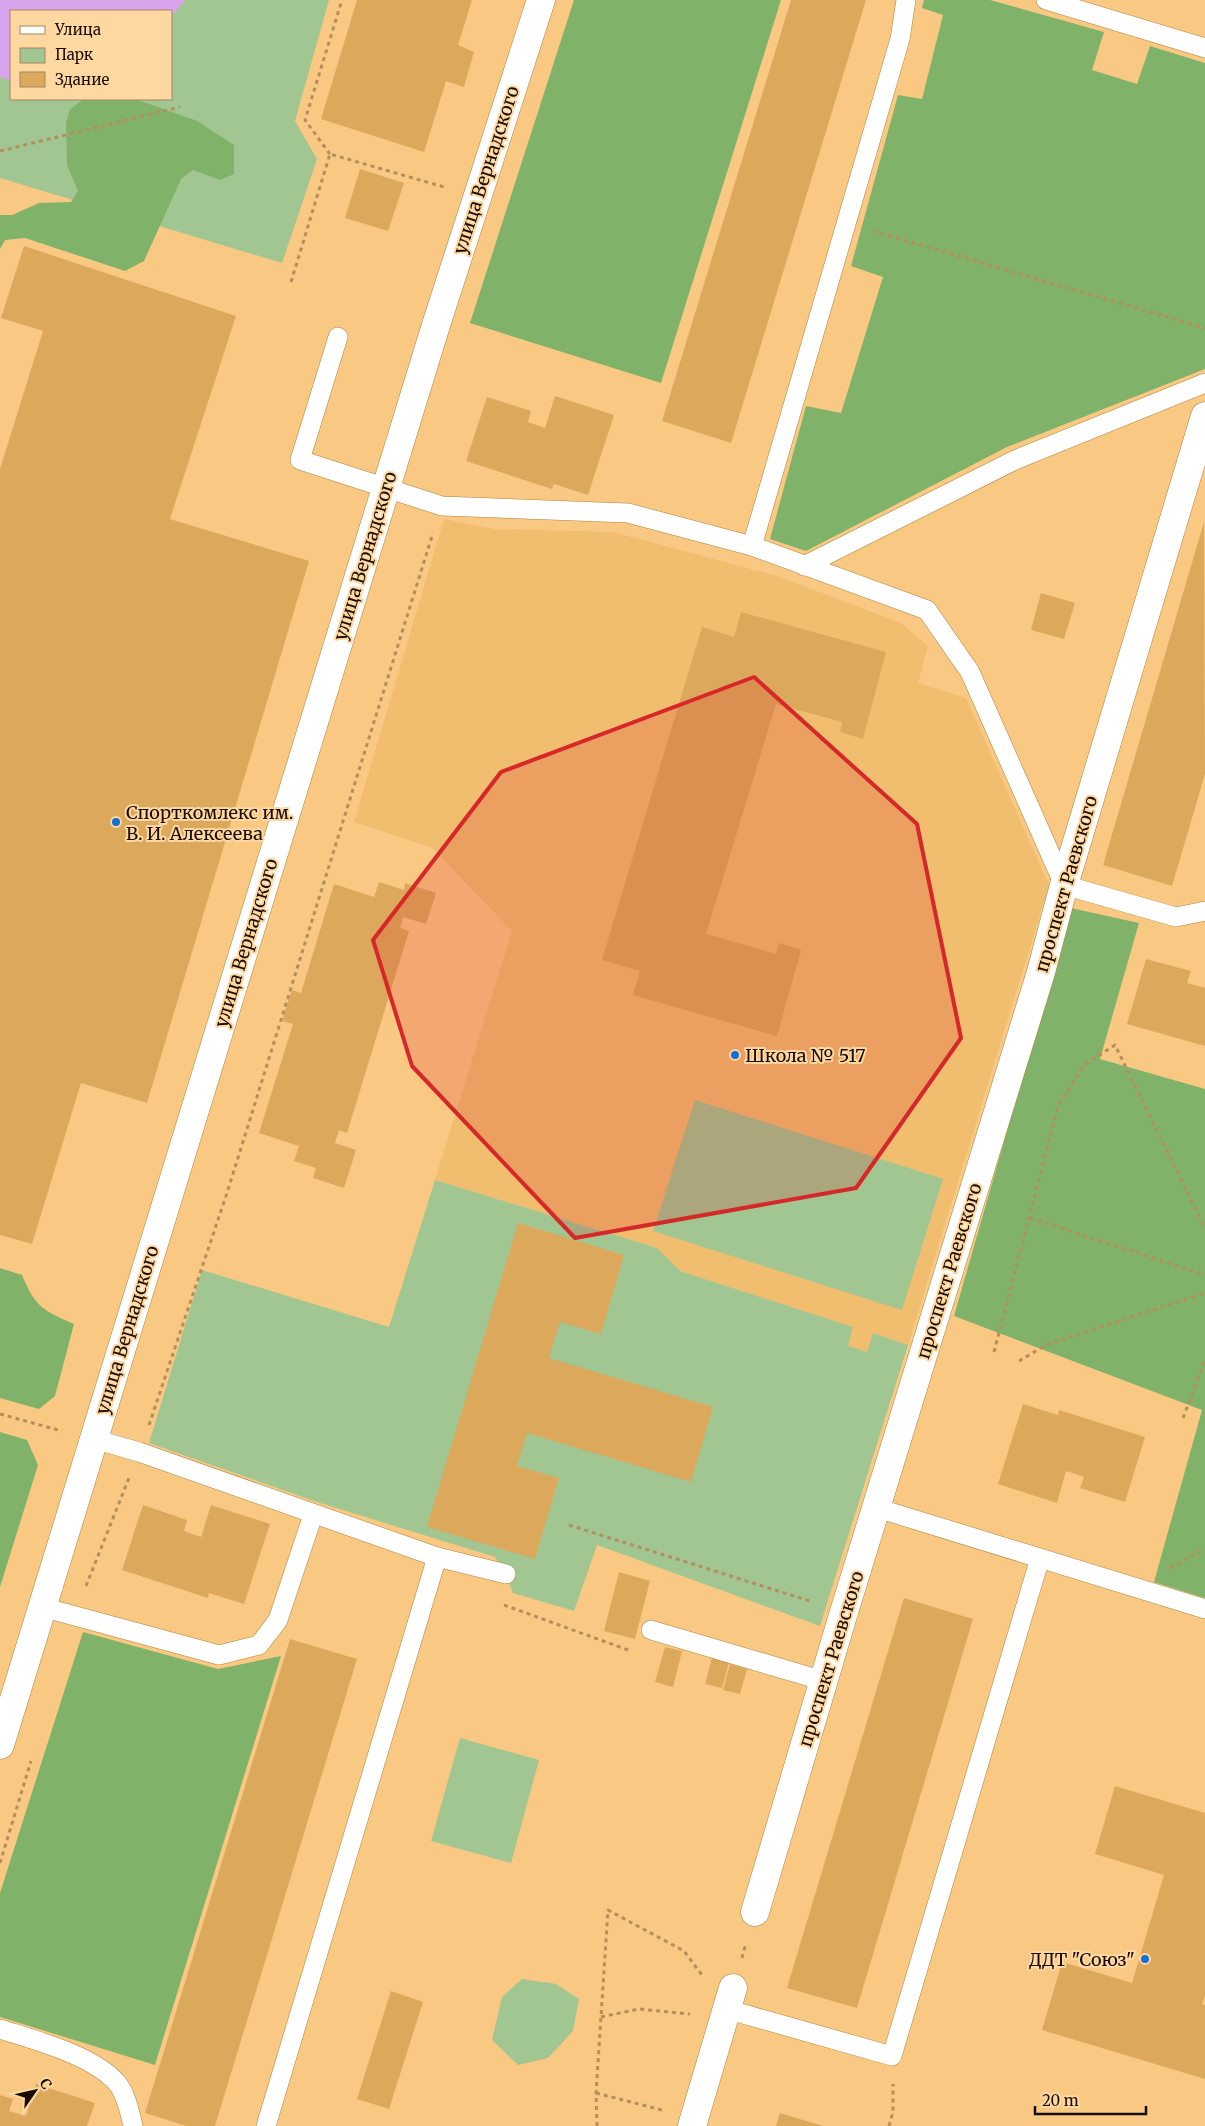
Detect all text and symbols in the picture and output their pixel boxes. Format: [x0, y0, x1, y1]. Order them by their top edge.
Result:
legend [10, 10, 172, 100]
text: Улица [54, 20, 101, 39]
text: Парк [55, 45, 94, 64]
text: Здание [55, 70, 109, 89]
street label: улица Вернадского [448, 83, 524, 257]
street label: улица Вернадского [328, 469, 402, 643]
street label: проспект Раевского [1030, 793, 1102, 975]
place label: Спорткомлекс им. В. И. Алексеева [126, 801, 293, 845]
marker: Спорткомлекс им. В. И. Алексеева [110, 816, 122, 828]
street label: улица Вернадского [209, 856, 283, 1030]
place label: Школа № 517 [745, 1044, 866, 1067]
marker: Школа № 517 [729, 1049, 741, 1061]
street label: проспект Раевского [911, 1180, 987, 1362]
street label: улица Вернадского [90, 1243, 164, 1417]
street label: проспект Раевского [793, 1568, 869, 1750]
place label: ДДТ "Союз" [1029, 1948, 1135, 1971]
marker: ДДТ "Союз" [1139, 1953, 1151, 1965]
north arrow [10, 2066, 60, 2116]
text: С [36, 2075, 56, 2093]
scale bar [1035, 2084, 1146, 2116]
text: 20 m [1042, 2091, 1079, 2110]

